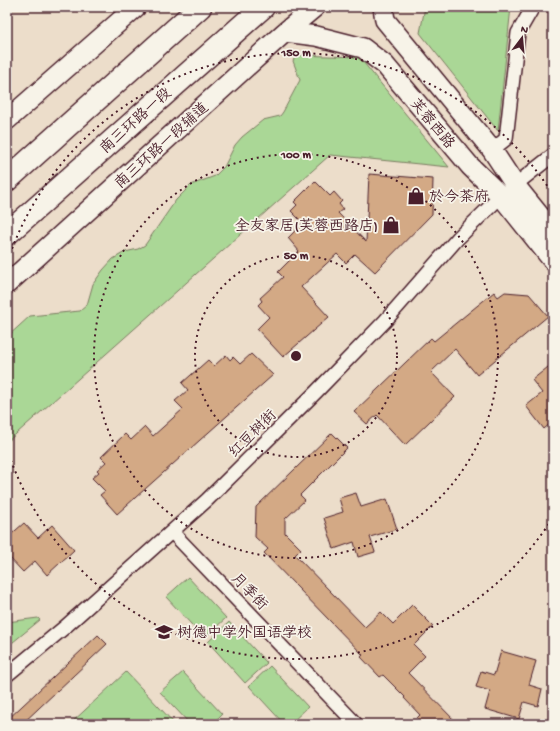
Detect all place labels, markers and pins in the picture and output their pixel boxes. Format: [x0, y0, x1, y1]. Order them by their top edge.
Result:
shop icon: 於今茶府 [406, 186, 426, 206]
place label: 於今茶府 [429, 189, 489, 207]
shop icon: 全友家居(芙蓉西路店) [381, 215, 401, 235]
place label: 全友家居(芙蓉西路店) [235, 218, 378, 236]
centre of rings [289, 349, 303, 363]
school or university icon: 树德中学外国语学校 [154, 622, 174, 642]
place label: 树德中学外国语学校 [177, 624, 312, 643]

